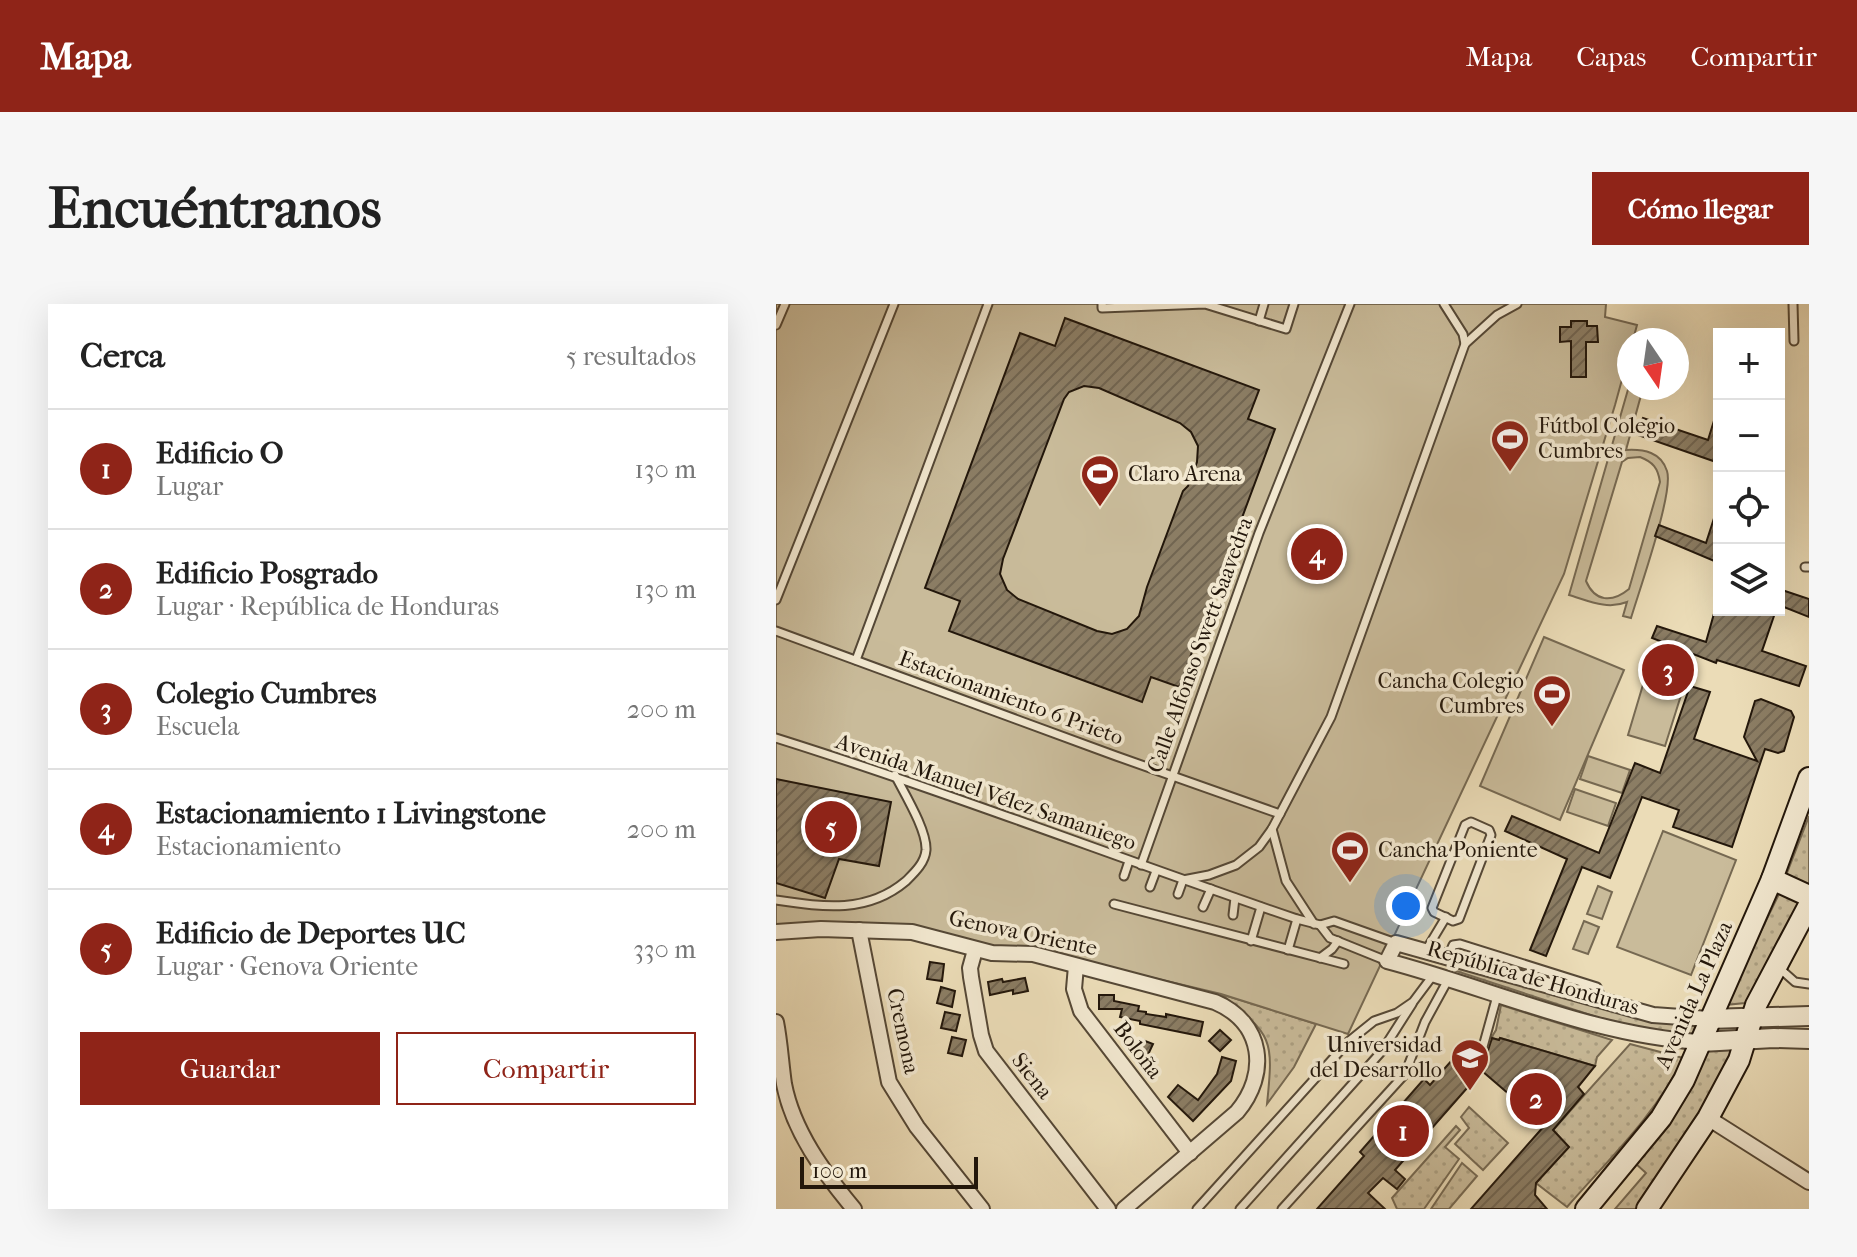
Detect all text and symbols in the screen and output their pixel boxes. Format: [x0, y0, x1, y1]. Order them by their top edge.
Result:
text: Mapa [40, 34, 131, 79]
text: Mapa [1465, 40, 1532, 73]
text: Capas [1576, 40, 1646, 73]
text: Compartir [1690, 40, 1817, 73]
button: Cómo llegar [1592, 172, 1809, 245]
text: Encuéntranos [48, 176, 381, 241]
north arrow [1617, 328, 1689, 400]
map controls [1713, 328, 1785, 616]
button: + [1713, 328, 1785, 400]
text: Cerca [80, 336, 165, 376]
text: 5 resultados [566, 341, 696, 372]
button: − [1713, 400, 1785, 472]
place label: Fútbol Colegio Cumbres [1538, 413, 1675, 464]
sports icon: Fútbol Colegio Cumbres [1489, 418, 1531, 473]
text: Edificio O [156, 436, 284, 471]
sports icon: Claro Arena [1079, 453, 1121, 508]
text: 1 [101, 454, 111, 485]
text: 130 m [635, 454, 696, 485]
place label: Claro Arena [1128, 461, 1242, 487]
text: Lugar [156, 471, 223, 502]
button: locate [1713, 472, 1785, 544]
street label: Calle Alfonso Swett Saavedra [1142, 513, 1259, 776]
pin: 4 [1291, 524, 1343, 584]
button: layers [1713, 544, 1785, 616]
text: Edificio Posgrado [156, 556, 378, 591]
text: 2 [99, 574, 113, 605]
text: 130 m [635, 574, 696, 605]
text: Lugar · República de Honduras [156, 591, 499, 622]
pin: 3 [1642, 640, 1694, 700]
street label: Estacionamiento 6 Prieto [895, 645, 1127, 751]
place label: Cancha Colegio Cumbres [1378, 668, 1524, 719]
sports icon: Cancha Colegio Cumbres [1531, 673, 1573, 728]
text: Colegio Cumbres [156, 676, 377, 711]
text: 3 [101, 694, 111, 725]
text: 200 m [627, 694, 696, 725]
text: Escuela [156, 711, 240, 742]
street label: Avenida Manuel Vélez Samaniego [831, 728, 1140, 856]
text: Estacionamiento 1 Livingstone [156, 796, 546, 831]
pin: 5 [805, 797, 857, 857]
text: 4 [98, 814, 114, 845]
text: 200 m [627, 814, 696, 845]
sports icon: Cancha Poniente [1329, 829, 1371, 884]
text: Estacionamiento [156, 831, 341, 862]
place label: Cancha Poniente [1378, 837, 1538, 863]
your location [1386, 886, 1426, 926]
street label: Genova Oriente [946, 905, 1100, 961]
text: Edificio de Deportes UC [156, 916, 466, 951]
street label: Avenida La Plaza [1649, 916, 1739, 1074]
text: 5 [100, 934, 112, 965]
text: 330 m [633, 934, 696, 965]
street label: República de Honduras [1424, 935, 1642, 1021]
text: Lugar · Genova Oriente [156, 951, 418, 982]
street label: Cremona [881, 986, 925, 1077]
street label: Boloña [1108, 1016, 1168, 1085]
button: Guardar [80, 1032, 380, 1105]
button: Compartir [396, 1032, 696, 1105]
place label: Universidad del Desarrollo [1310, 1032, 1443, 1083]
school or university icon: Universidad del Desarrollo [1449, 1037, 1491, 1092]
street label: Siena [1006, 1048, 1059, 1105]
pin: 2 [1510, 1069, 1562, 1129]
pin: 1 [1377, 1101, 1429, 1161]
scale bar [800, 1153, 978, 1189]
text: 100 m [812, 1158, 867, 1184]

